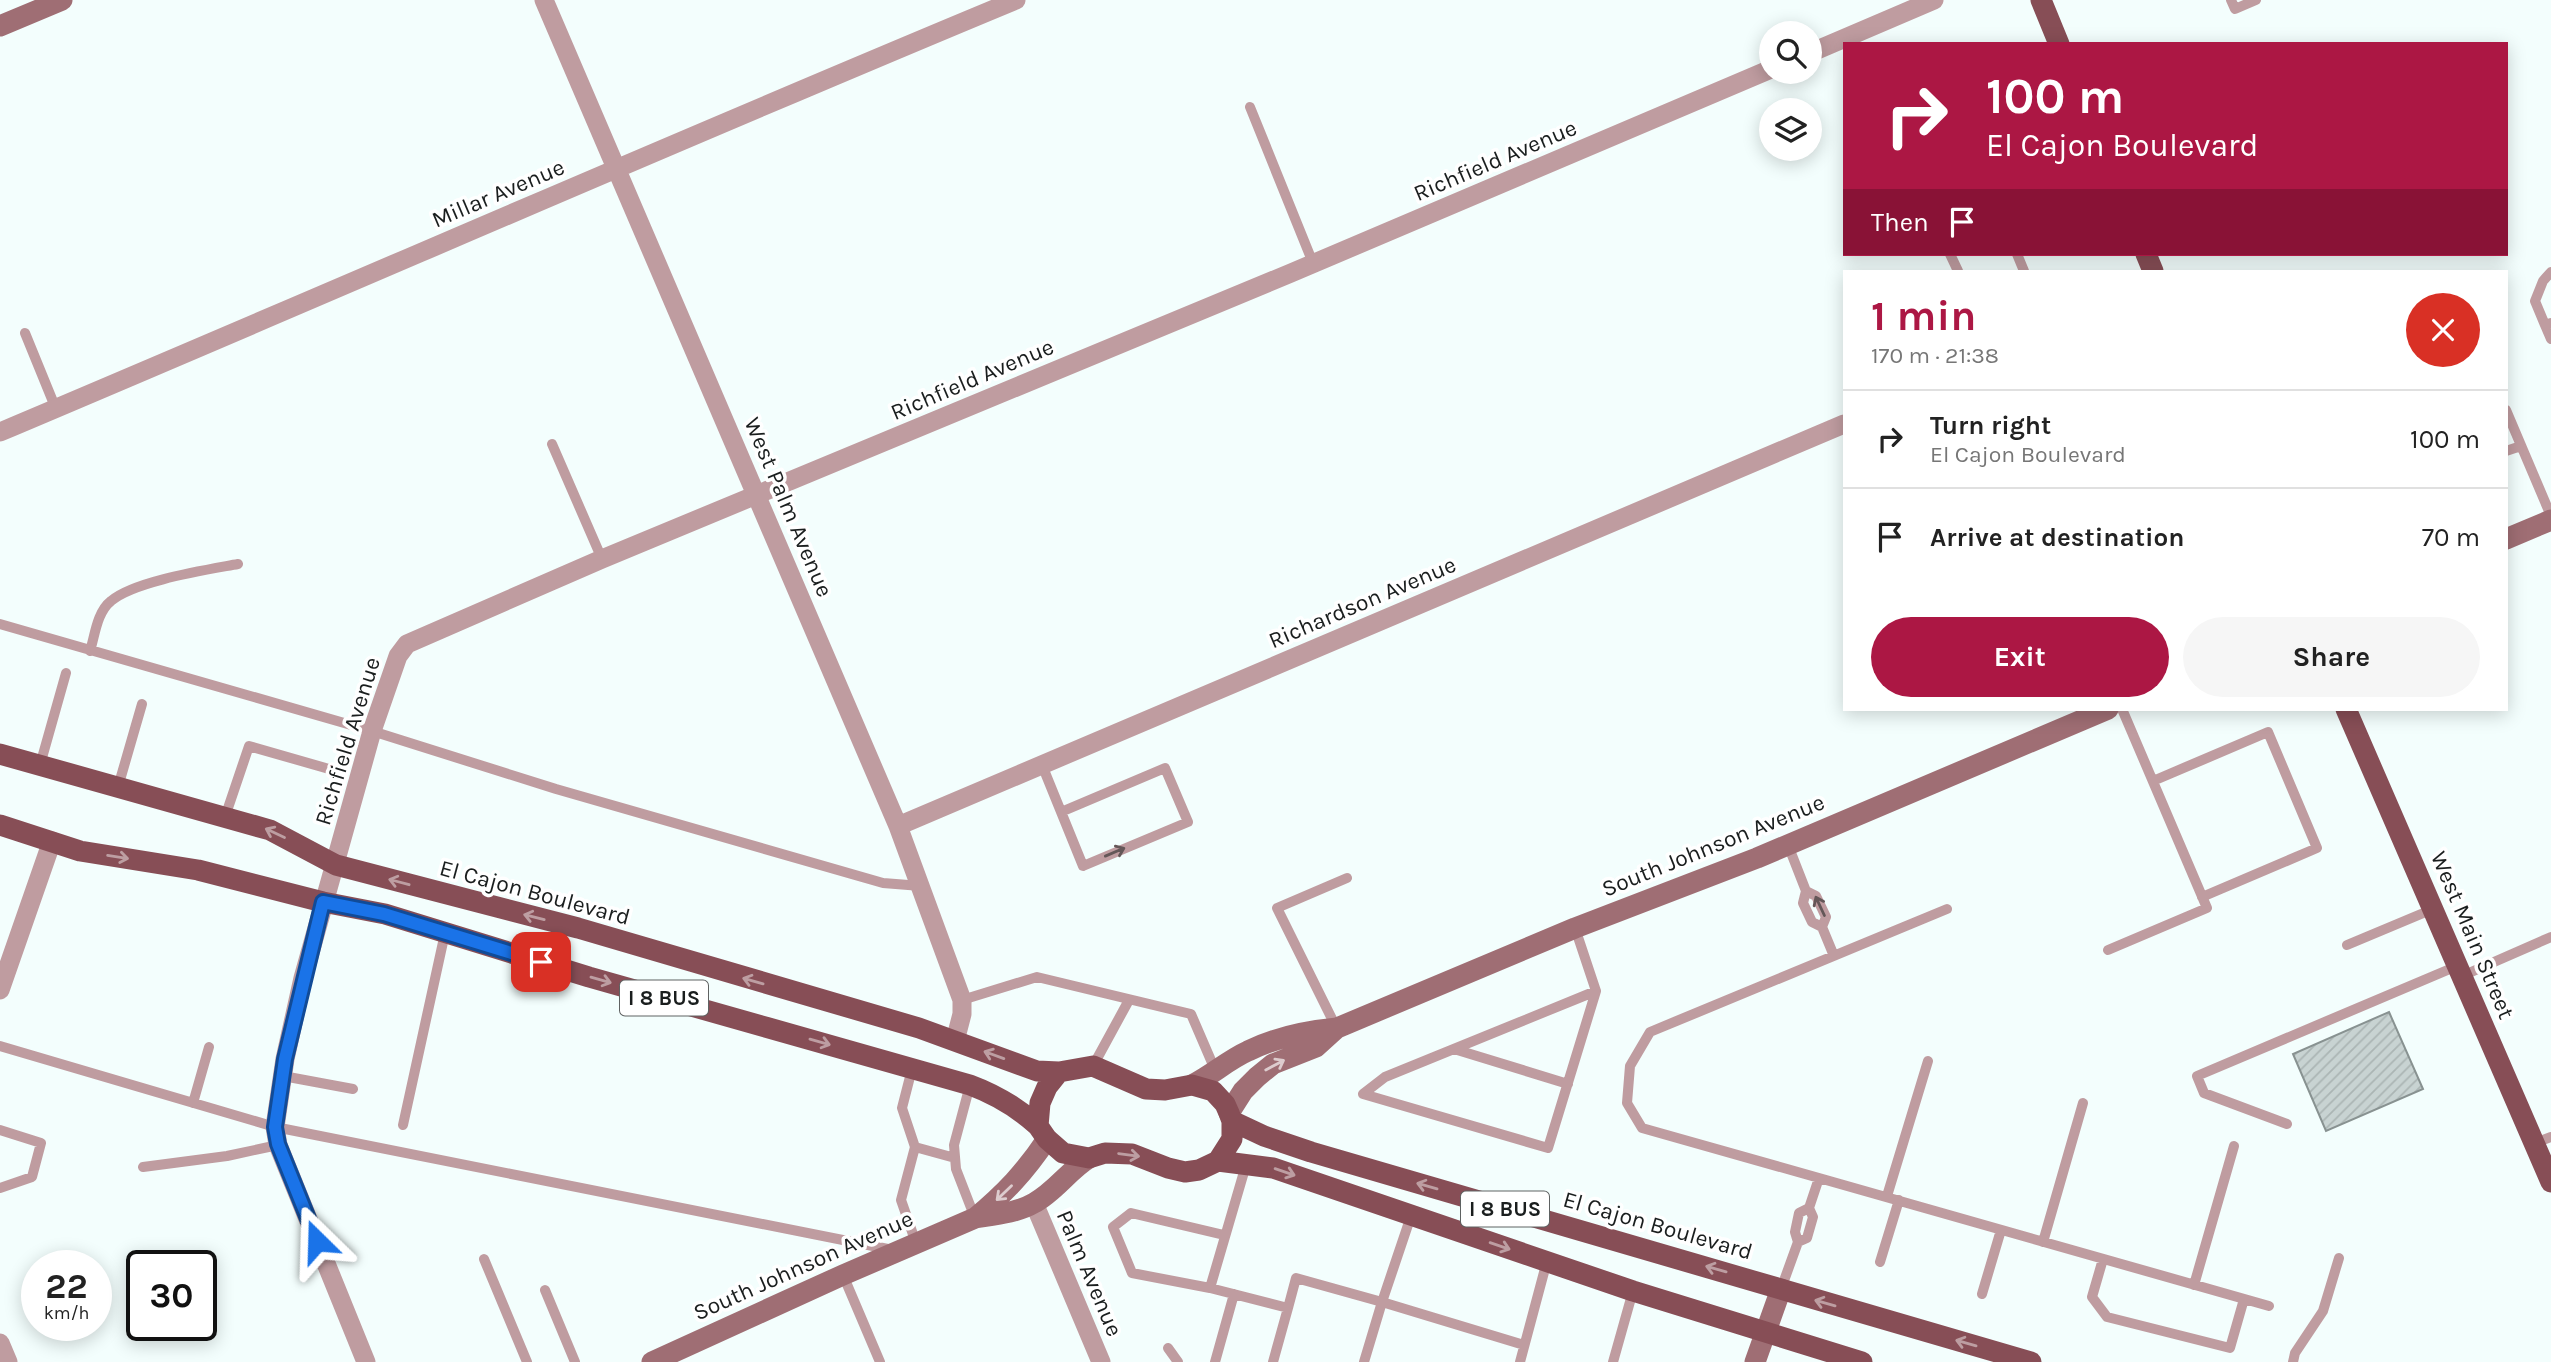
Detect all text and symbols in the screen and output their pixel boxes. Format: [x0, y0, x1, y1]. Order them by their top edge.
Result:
map controls [1759, 21, 1822, 161]
button: search [1759, 21, 1822, 84]
text: 100 m [1986, 68, 2124, 125]
icon: right [1871, 70, 1962, 161]
button: layers [1759, 98, 1822, 161]
street label: Richfield Avenue [1410, 114, 1581, 207]
text: El Cajon Boulevard [1986, 127, 2259, 164]
street label: Millar Avenue [428, 153, 569, 234]
icon: arrive [1943, 203, 1981, 241]
text: Then [1871, 207, 1929, 238]
text: 1 min [1871, 291, 1976, 341]
button: close [2406, 293, 2480, 367]
street label: Richfield Avenue [887, 333, 1058, 426]
text: 170 m · 21:38 [1871, 342, 1999, 369]
text: Turn right [1930, 410, 2051, 441]
street label: West Palm Avenue [739, 413, 839, 601]
icon: right [1871, 420, 1909, 458]
text: 100 m [2410, 424, 2480, 455]
text: El Cajon Boulevard [1930, 441, 2126, 468]
icon: arrive [1871, 518, 1909, 556]
text: Arrive at destination [1930, 522, 2184, 553]
text: 70 m [2422, 522, 2480, 553]
street label: Richardson Avenue [1264, 551, 1460, 654]
button: Exit [1871, 617, 2169, 697]
button: Share [2183, 617, 2480, 697]
street label: Richfield Avenue [309, 654, 386, 829]
street label: South Johnson Avenue [1598, 788, 1828, 903]
one-way arrow [265, 826, 286, 840]
one-way arrow [1104, 845, 1126, 858]
street label: West Main Street [2425, 847, 2520, 1023]
one-way arrow [107, 851, 129, 864]
street label: El Cajon Boulevard [437, 854, 633, 931]
one-way arrow [388, 875, 411, 888]
one-way arrow [1813, 896, 1826, 917]
one-way arrow [524, 910, 546, 923]
pin [511, 932, 571, 992]
icon: arrive [522, 943, 560, 981]
one-way arrow [589, 974, 612, 987]
one-way arrow [742, 974, 765, 987]
road number: I 8 BUS [620, 981, 708, 1016]
one-way arrow [808, 1036, 831, 1049]
one-way arrow [983, 1048, 1005, 1060]
one-way arrow [1265, 1058, 1285, 1072]
one-way arrow [1117, 1149, 1140, 1162]
one-way arrow [1274, 1166, 1296, 1179]
one-way arrow [1416, 1178, 1438, 1191]
one-way arrow [996, 1184, 1013, 1201]
street label: El Cajon Boulevard [1560, 1186, 1756, 1265]
road number: I 8 BUS [1461, 1192, 1549, 1226]
position arrow [280, 1204, 354, 1278]
street label: South Johnson Avenue [689, 1205, 917, 1326]
street label: Palm Avenue [1051, 1206, 1128, 1340]
one-way arrow [1489, 1240, 1511, 1253]
speed limit sign: 30 [126, 1250, 217, 1341]
one-way arrow [1705, 1262, 1727, 1275]
text: 22 [45, 1266, 88, 1307]
one-way arrow [1814, 1296, 1836, 1309]
text: km/h [44, 1302, 89, 1324]
one-way arrow [1955, 1336, 1977, 1349]

